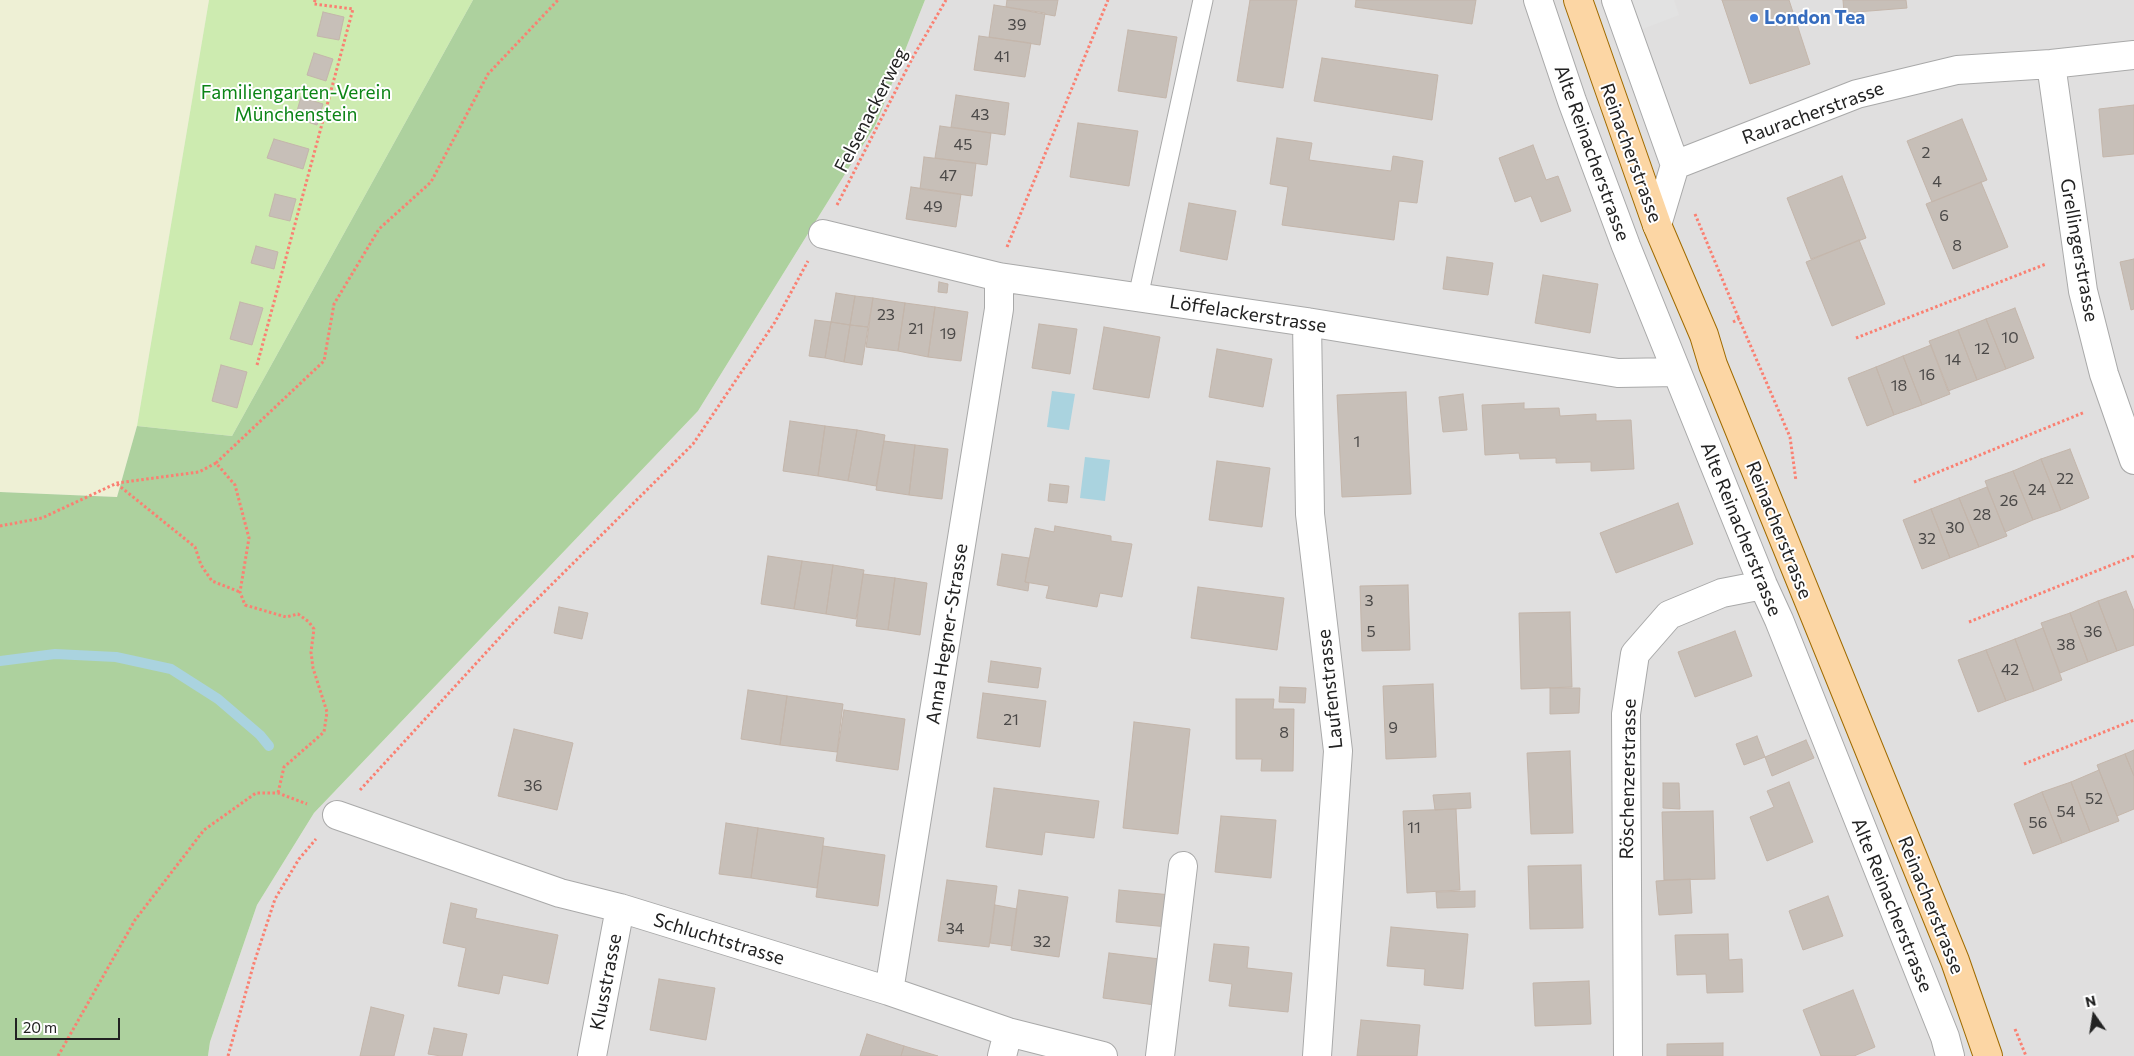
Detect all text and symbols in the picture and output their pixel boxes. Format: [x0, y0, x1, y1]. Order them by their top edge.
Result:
place label: London Tea [1764, 7, 1865, 29]
marker: London Tea [1748, 12, 1760, 24]
house number: 39 [1008, 15, 1026, 35]
street label: Felsenackerweg [830, 44, 912, 176]
house number: 41 [994, 47, 1010, 67]
street label: Alte Reinacherstrasse [1550, 62, 1634, 244]
street label: Rauracherstrasse [1739, 77, 1887, 149]
street label: Reinacherstrasse [1595, 80, 1667, 226]
park label: Familiengarten-Verein Münchenstein [201, 82, 391, 126]
house number: 43 [971, 105, 989, 125]
house number: 45 [954, 135, 972, 155]
house number: 2 [1922, 143, 1930, 163]
house number: 47 [939, 166, 957, 186]
house number: 4 [1932, 172, 1942, 192]
street label: Grellingerstrasse [2055, 177, 2103, 323]
house number: 49 [923, 197, 943, 217]
house number: 6 [1939, 206, 1949, 226]
house number: 8 [1952, 236, 1962, 256]
street label: Löffelackerstrasse [1168, 290, 1328, 338]
house number: 23 [877, 305, 895, 325]
house number: 21 [908, 319, 924, 339]
house number: 19 [940, 324, 956, 344]
house number: 10 [2001, 328, 2019, 348]
house number: 12 [1974, 339, 1990, 359]
house number: 14 [1945, 350, 1961, 370]
house number: 16 [1919, 365, 1935, 385]
house number: 18 [1891, 376, 1907, 396]
house number: 1 [1354, 432, 1360, 452]
street label: Alte Reinacherstrasse [1696, 439, 1786, 619]
street label: Reinacherstrasse [1741, 458, 1817, 602]
house number: 22 [2056, 469, 2074, 489]
house number: 24 [2028, 480, 2046, 500]
house number: 26 [2000, 491, 2018, 511]
house number: 28 [1973, 505, 1991, 525]
house number: 30 [1945, 518, 1965, 538]
house number: 32 [1918, 529, 1936, 549]
street label: Anna Hegner-Strasse [921, 542, 973, 726]
house number: 3 [1364, 591, 1374, 611]
house number: 5 [1366, 622, 1376, 642]
house number: 36 [2084, 622, 2102, 642]
street label: Laufenstrasse [1312, 628, 1348, 750]
house number: 38 [2057, 635, 2075, 655]
house number: 42 [2001, 660, 2019, 680]
street label: Röschenzerstrasse [1615, 698, 1641, 860]
house number: 21 [1003, 710, 1019, 730]
house number: 9 [1388, 718, 1398, 738]
house number: 8 [1279, 723, 1289, 743]
house number: 36 [524, 776, 542, 796]
house number: 52 [2085, 789, 2103, 809]
house number: 54 [2057, 802, 2075, 822]
house number: 56 [2029, 813, 2047, 833]
street label: Alte Reinacherstrasse [1847, 815, 1937, 995]
house number: 11 [1407, 818, 1421, 838]
street label: Reinacherstrasse [1893, 833, 1969, 977]
street label: Schluchtstrasse [651, 908, 787, 970]
house number: 34 [946, 919, 964, 939]
street label: Klusstrasse [585, 932, 627, 1032]
house number: 32 [1033, 932, 1051, 952]
north arrow [2069, 991, 2119, 1041]
text: N [2083, 991, 2098, 1010]
scale bar [18, 1008, 122, 1040]
text: 20 m [23, 1018, 57, 1036]

